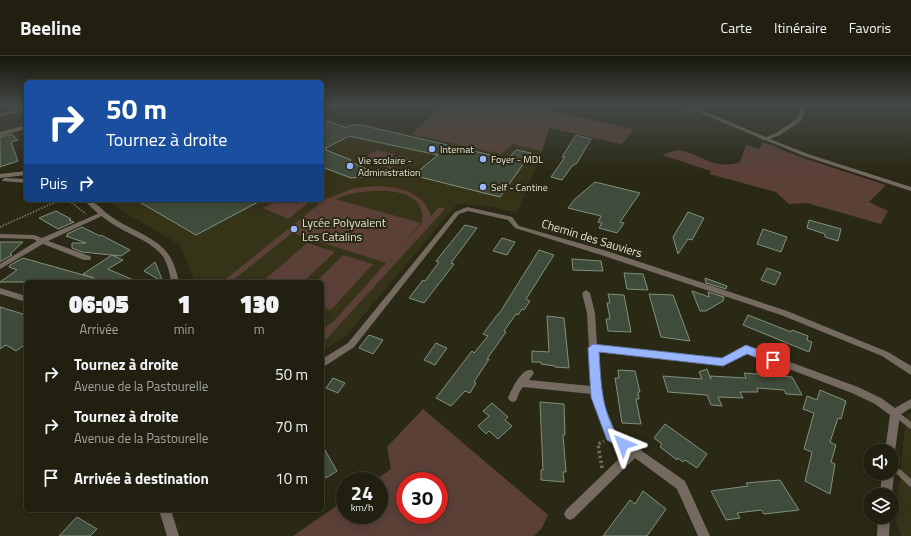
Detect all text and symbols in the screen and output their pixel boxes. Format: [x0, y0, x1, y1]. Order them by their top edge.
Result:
text: Beeline [20, 13, 81, 42]
text: Carte [721, 17, 752, 38]
text: Itinéraire [774, 17, 827, 38]
text: Favoris [849, 17, 891, 38]
text: 50 m [106, 87, 167, 130]
icon: right [40, 96, 92, 148]
text: Tournez à droite [106, 126, 227, 153]
place label: Internat [440, 142, 474, 157]
marker: Internat [427, 144, 437, 154]
place label: Foyer - MDL [491, 152, 543, 167]
place label: Vie scolaire - Administration [358, 153, 420, 180]
marker: Foyer - MDL [478, 154, 488, 164]
marker: Vie scolaire - Administration [345, 161, 355, 171]
text: Puis [40, 172, 67, 195]
icon: right [75, 172, 97, 194]
place label: Self - Cantine [491, 180, 548, 195]
marker: Self - Cantine [478, 182, 488, 192]
place label: Lycée Polyvalent Les Catalins [302, 213, 387, 246]
street label: Chemin des Sauviers [539, 214, 645, 262]
marker: Lycée Polyvalent Les Catalins [289, 224, 299, 234]
text: 06:05 [69, 286, 129, 322]
text: 1 [177, 286, 191, 322]
text: 130 [239, 286, 279, 322]
text: Arrivée [79, 319, 118, 339]
text: min [174, 319, 194, 339]
text: m [254, 319, 265, 339]
pin [756, 343, 790, 377]
icon: arrive [762, 349, 784, 371]
text: Tournez à droite [74, 353, 179, 376]
icon: right [40, 363, 62, 385]
text: 50 m [275, 363, 308, 386]
text: Avenue de la Pastourelle [74, 376, 208, 396]
text: Tournez à droite [74, 405, 179, 428]
icon: right [40, 415, 62, 437]
text: 70 m [275, 415, 308, 438]
position arrow [602, 423, 644, 465]
text: Avenue de la Pastourelle [74, 428, 208, 448]
map controls [863, 444, 899, 524]
button: sound [863, 444, 899, 480]
icon: arrive [40, 467, 62, 489]
text: Arrivée à destination [74, 467, 209, 490]
text: 10 m [275, 467, 308, 490]
speed limit sign: 30 [396, 472, 448, 524]
text: 24 [351, 477, 373, 508]
button: layers [863, 488, 899, 524]
text: km/h [351, 500, 373, 515]

